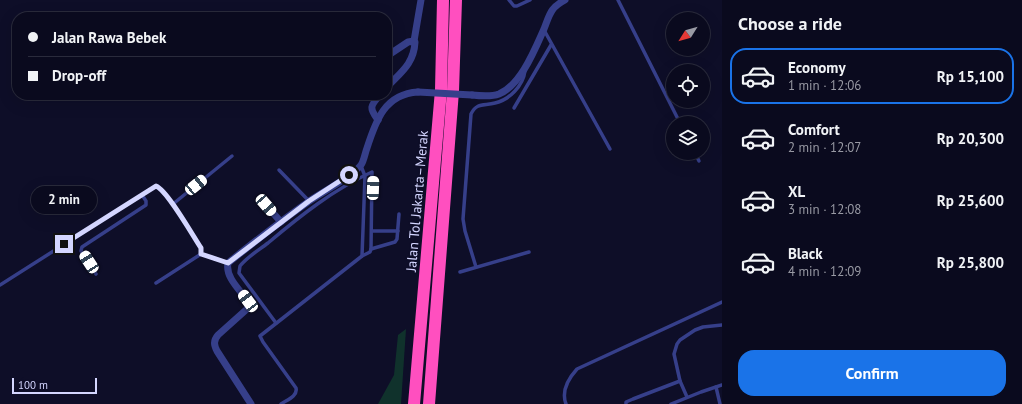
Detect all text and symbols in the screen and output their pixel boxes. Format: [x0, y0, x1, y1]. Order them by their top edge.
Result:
north arrow [666, 12, 710, 56]
map controls [666, 12, 710, 160]
text: Choose a ride [738, 12, 842, 35]
text: Jalan Rawa Bebek [52, 28, 166, 47]
icon: car [740, 58, 776, 94]
text: Economy [788, 58, 846, 77]
button: locate [666, 64, 710, 108]
text: Drop-off [52, 66, 106, 85]
text: Rp 15,100 [937, 67, 1004, 86]
text: 1 min · 12:06 [788, 77, 861, 94]
button: layers [666, 116, 710, 160]
icon: car [740, 120, 776, 156]
text: Comfort [788, 120, 840, 139]
street label: Jalan Tol Jakarta–Merak [402, 129, 432, 273]
text: Rp 20,300 [937, 129, 1004, 148]
text: 2 min · 12:07 [788, 139, 861, 156]
route start [340, 166, 358, 184]
car [183, 173, 209, 197]
car [367, 176, 379, 200]
icon: car [740, 182, 776, 218]
text: XL [788, 182, 805, 201]
callout: 2 min [31, 186, 97, 214]
text: 2 min [48, 191, 80, 208]
text: Rp 25,600 [937, 191, 1004, 210]
car [254, 192, 278, 218]
text: 3 min · 12:08 [788, 201, 861, 218]
route end [55, 235, 73, 253]
icon: car [740, 244, 776, 280]
text: Black [788, 244, 823, 263]
car [77, 249, 101, 275]
text: Rp 25,800 [937, 253, 1004, 272]
text: 4 min · 12:09 [788, 263, 861, 280]
car [236, 288, 260, 314]
button: Confirm [738, 350, 1006, 396]
scale bar [12, 376, 97, 395]
text: 100 m [18, 378, 48, 392]

